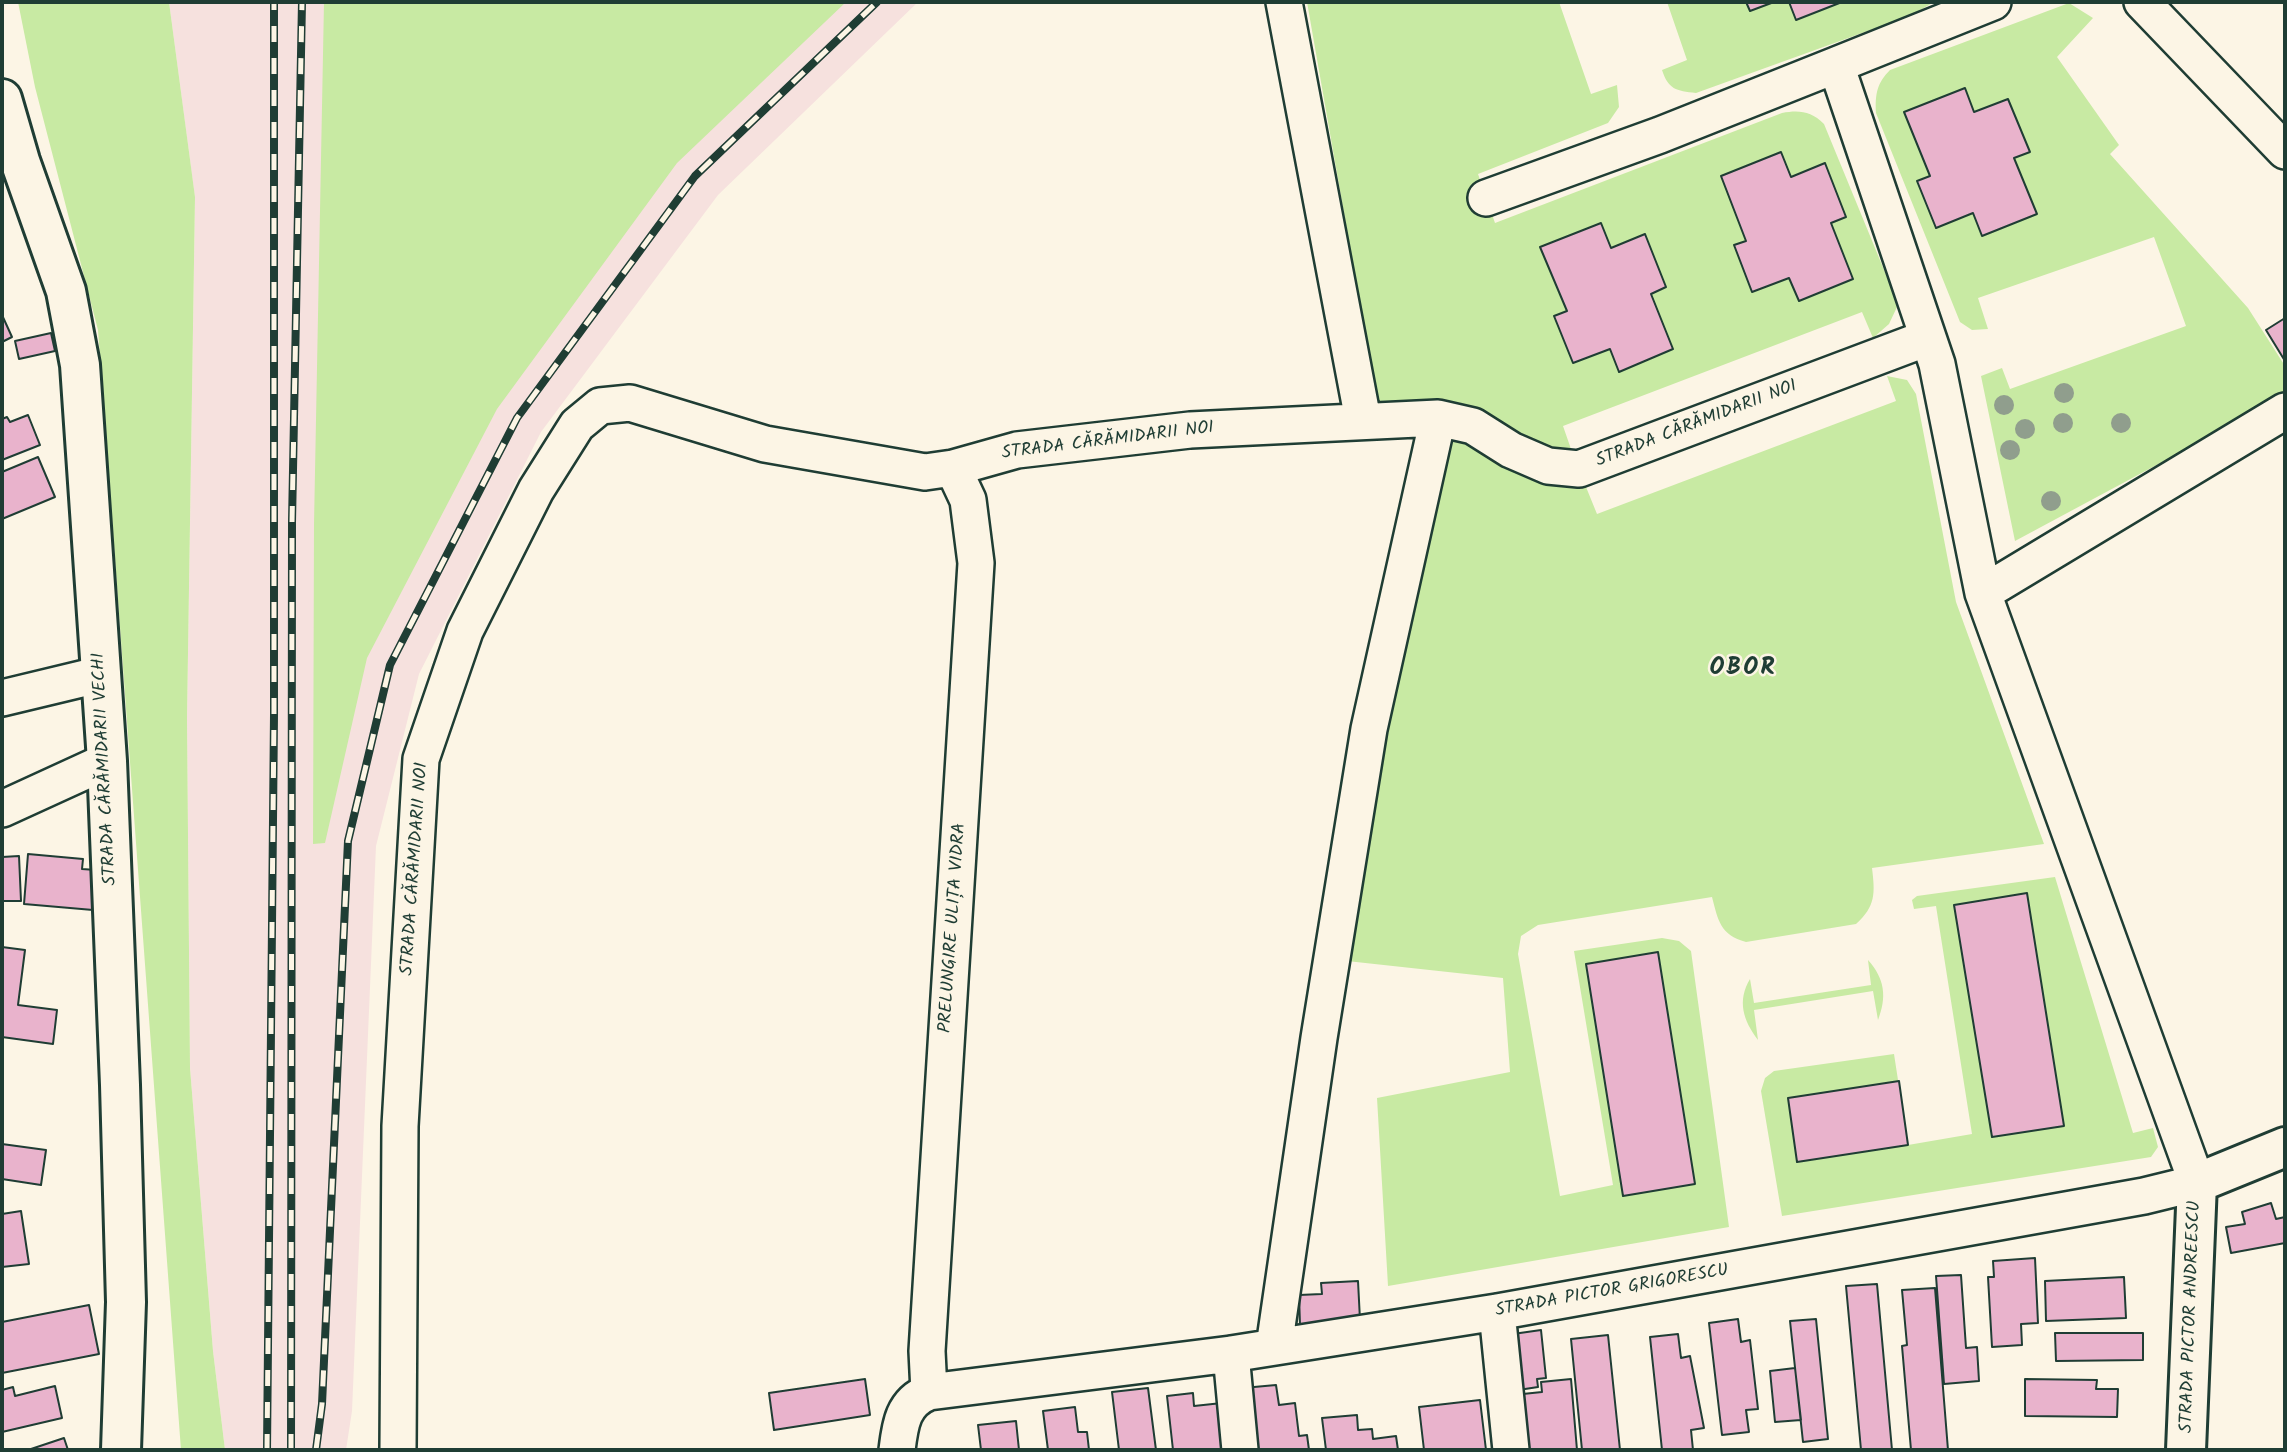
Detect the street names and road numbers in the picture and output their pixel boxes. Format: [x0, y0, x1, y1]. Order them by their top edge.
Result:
street label: STRADA CĂRĂMIDARII NOI [1593, 377, 1801, 473]
street label: STRADA CĂRĂMIDARII NOI [1001, 418, 1215, 466]
street label: STRADA CĂRĂMIDARII VECHI [89, 652, 123, 886]
street label: STRADA CĂRĂMIDARII NOI [398, 762, 434, 976]
street label: PRELUNGIRE ULIȚA VIDRA [936, 822, 972, 1034]
street label: STRADA PICTOR ANDREESCU [2177, 1201, 2207, 1433]
street label: STRADA PICTOR GRIGORESCU [1494, 1261, 1730, 1323]

